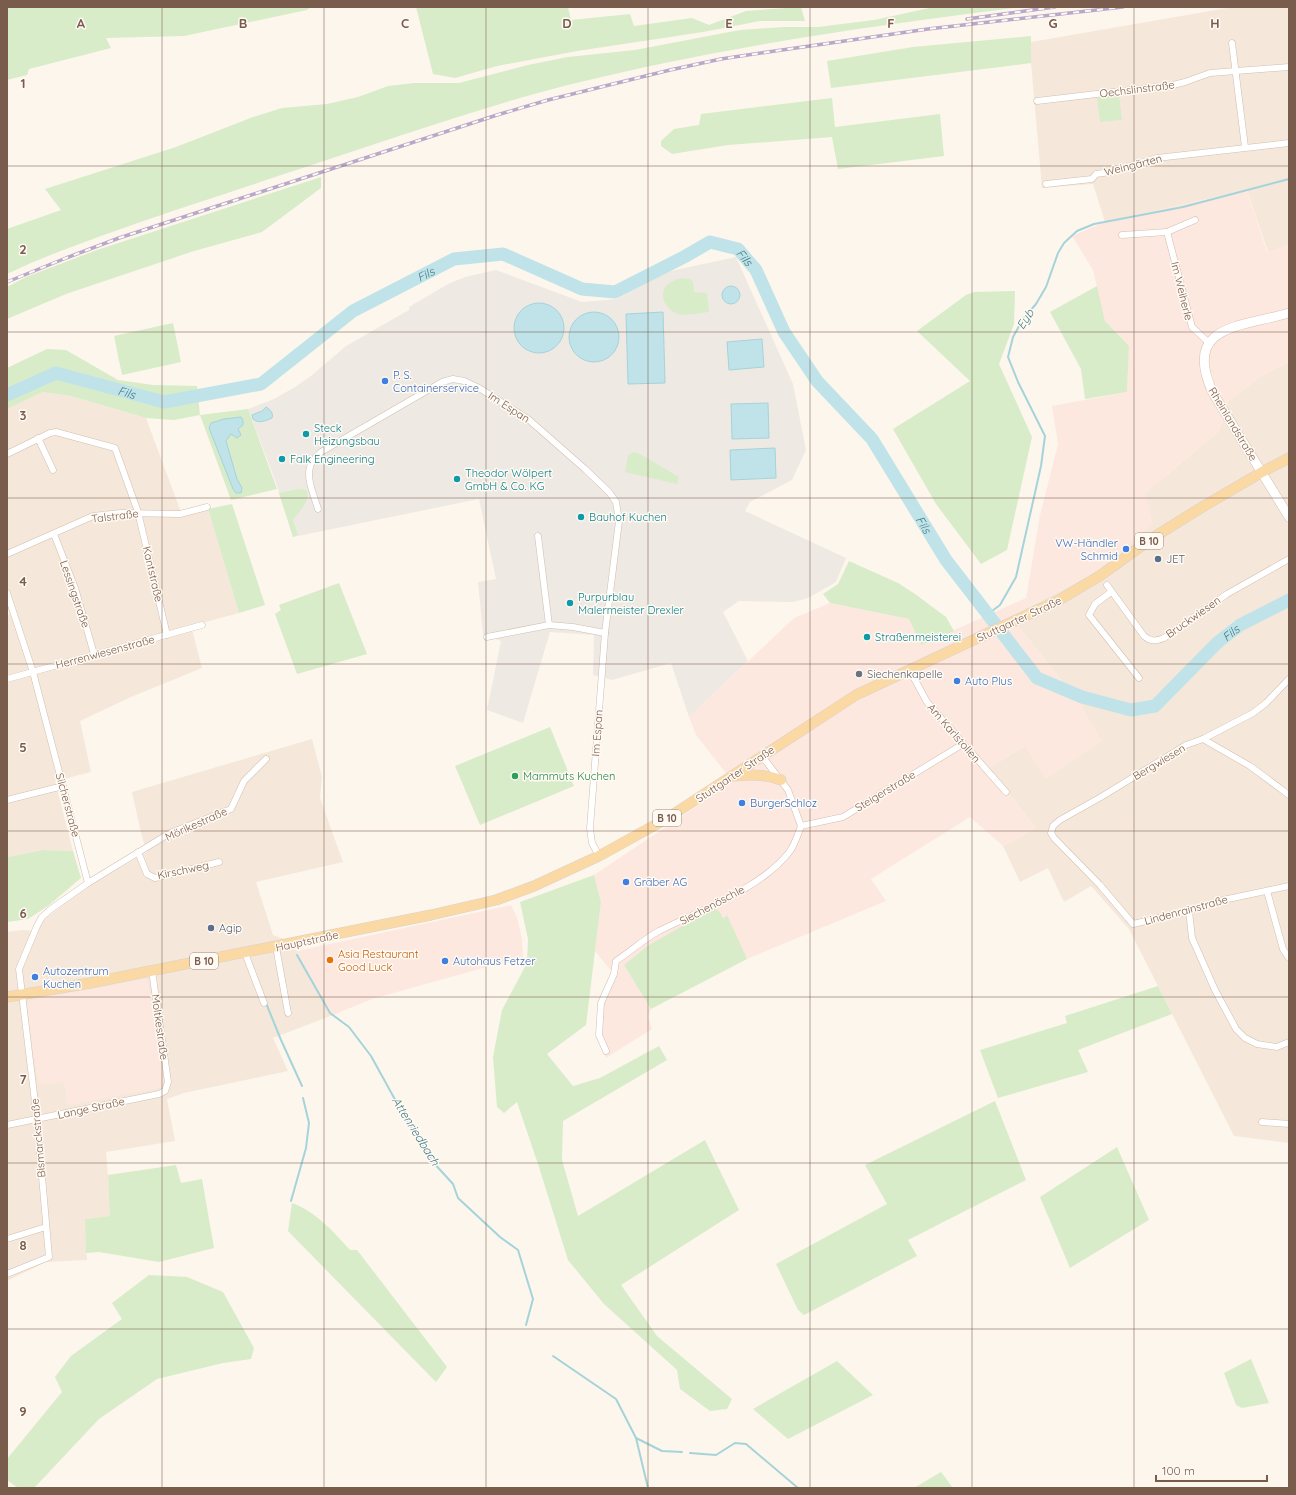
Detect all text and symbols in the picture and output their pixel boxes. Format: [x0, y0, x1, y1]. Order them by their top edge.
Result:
text: A [77, 15, 86, 31]
text: B [239, 15, 247, 31]
text: C [401, 15, 409, 31]
text: D [562, 15, 572, 31]
text: E [725, 15, 733, 31]
text: F [887, 15, 895, 31]
text: G [1048, 15, 1058, 31]
text: H [1210, 15, 1220, 31]
text: 1 [20, 75, 26, 91]
street label: Oechslinstraße [1099, 77, 1175, 101]
street label: Weingärten [1103, 151, 1163, 179]
text: 2 [19, 241, 27, 257]
water label: Fils [733, 246, 757, 270]
street label: Im Weiherle [1168, 260, 1196, 322]
water label: Fils [414, 262, 438, 284]
water label: Eyb [1013, 306, 1037, 332]
place label: P. S. Containerservice [393, 368, 479, 395]
marker: P. S. Containerservice [380, 376, 390, 386]
water label: Fils [116, 382, 139, 402]
street label: Rheinlandstraße [1206, 385, 1260, 463]
street label: Im Espan [486, 388, 532, 426]
text: 3 [20, 407, 27, 423]
place label: Steck Heizungsbau [314, 421, 380, 448]
marker: Steck Heizungsbau [301, 429, 311, 439]
place label: Falk Engineering [290, 452, 375, 466]
marker: Falk Engineering [277, 454, 287, 464]
place label: Theodor Wölpert GmbH & Co. KG [465, 466, 552, 493]
marker: Theodor Wölpert GmbH & Co. KG [452, 474, 462, 484]
street label: Talstraße [91, 506, 139, 526]
place label: Bauhof Kuchen [589, 510, 667, 524]
marker: Bauhof Kuchen [576, 512, 586, 522]
water label: Fils [913, 513, 936, 537]
road number: B 10 [1135, 533, 1163, 549]
place label: VW-Händler Schmid [1055, 536, 1119, 563]
marker: VW-Händler Schmid [1121, 544, 1131, 554]
street label: Kantstraße [140, 545, 166, 603]
place label: JET [1166, 552, 1186, 566]
marker: JET [1153, 554, 1163, 564]
street label: Lessingstraße [57, 558, 93, 630]
text: 4 [19, 573, 27, 589]
place label: Purpurblau Malermeister Drexler [578, 590, 685, 617]
street label: Stuttgarter Straße [974, 593, 1064, 645]
street label: Bruckwiesen [1163, 593, 1223, 641]
marker: Purpurblau Malermeister Drexler [565, 598, 575, 608]
water label: Fils [1219, 620, 1243, 644]
place label: Straßenmeisterei [875, 630, 961, 644]
street label: Herrenwiesenstraße [54, 632, 156, 672]
marker: Straßenmeisterei [862, 632, 872, 642]
place label: Siechenkapelle [867, 667, 943, 681]
marker: Siechenkapelle [854, 669, 864, 679]
place label: Auto Plus [965, 674, 1012, 688]
marker: Auto Plus [952, 676, 962, 686]
street label: Am Karlstollen [924, 700, 984, 766]
street label: Im Espan [588, 709, 606, 757]
text: 5 [19, 739, 27, 755]
street label: Bergwiesen [1130, 741, 1188, 783]
street label: Stuttgarter Straße [693, 742, 777, 806]
street label: Steigerstraße [852, 767, 918, 815]
place label: Mammuts Kuchen [523, 769, 615, 783]
street label: Silcherstraße [53, 771, 83, 839]
marker: Mammuts Kuchen [510, 771, 520, 781]
place label: BurgerSchloz [750, 796, 817, 810]
marker: BurgerSchloz [737, 798, 747, 808]
street label: Mörikestraße [163, 804, 229, 844]
road number: B 10 [653, 810, 681, 826]
street label: Kirschweg [156, 858, 210, 882]
place label: Gräber AG [634, 875, 687, 889]
marker: Gräber AG [621, 877, 631, 887]
street label: Siechenöschle [677, 882, 747, 928]
street label: Lindenrainstraße [1143, 892, 1229, 928]
text: 6 [19, 905, 27, 921]
place label: Agip [219, 921, 242, 935]
marker: Agip [206, 923, 216, 933]
street label: Hauptstraße [274, 928, 340, 954]
place label: Asia Restaurant Good Luck [338, 947, 419, 974]
road number: B 10 [190, 953, 218, 969]
place label: Autohaus Fetzer [453, 954, 536, 968]
marker: Asia Restaurant Good Luck [325, 955, 335, 965]
marker: Autohaus Fetzer [440, 956, 450, 966]
place label: Autozentrum Kuchen [43, 964, 108, 991]
marker: Autozentrum Kuchen [30, 972, 40, 982]
street label: Moltkestraße [148, 993, 172, 1061]
text: 7 [19, 1071, 27, 1087]
street label: Lange Straße [56, 1094, 126, 1122]
water label: Attenriedbach [389, 1094, 443, 1168]
street label: Bismarckstraße [28, 1098, 48, 1178]
text: 8 [19, 1237, 27, 1253]
text: 9 [19, 1403, 27, 1419]
scale bar [1156, 1457, 1267, 1483]
text: 100 m [1162, 1463, 1195, 1478]

